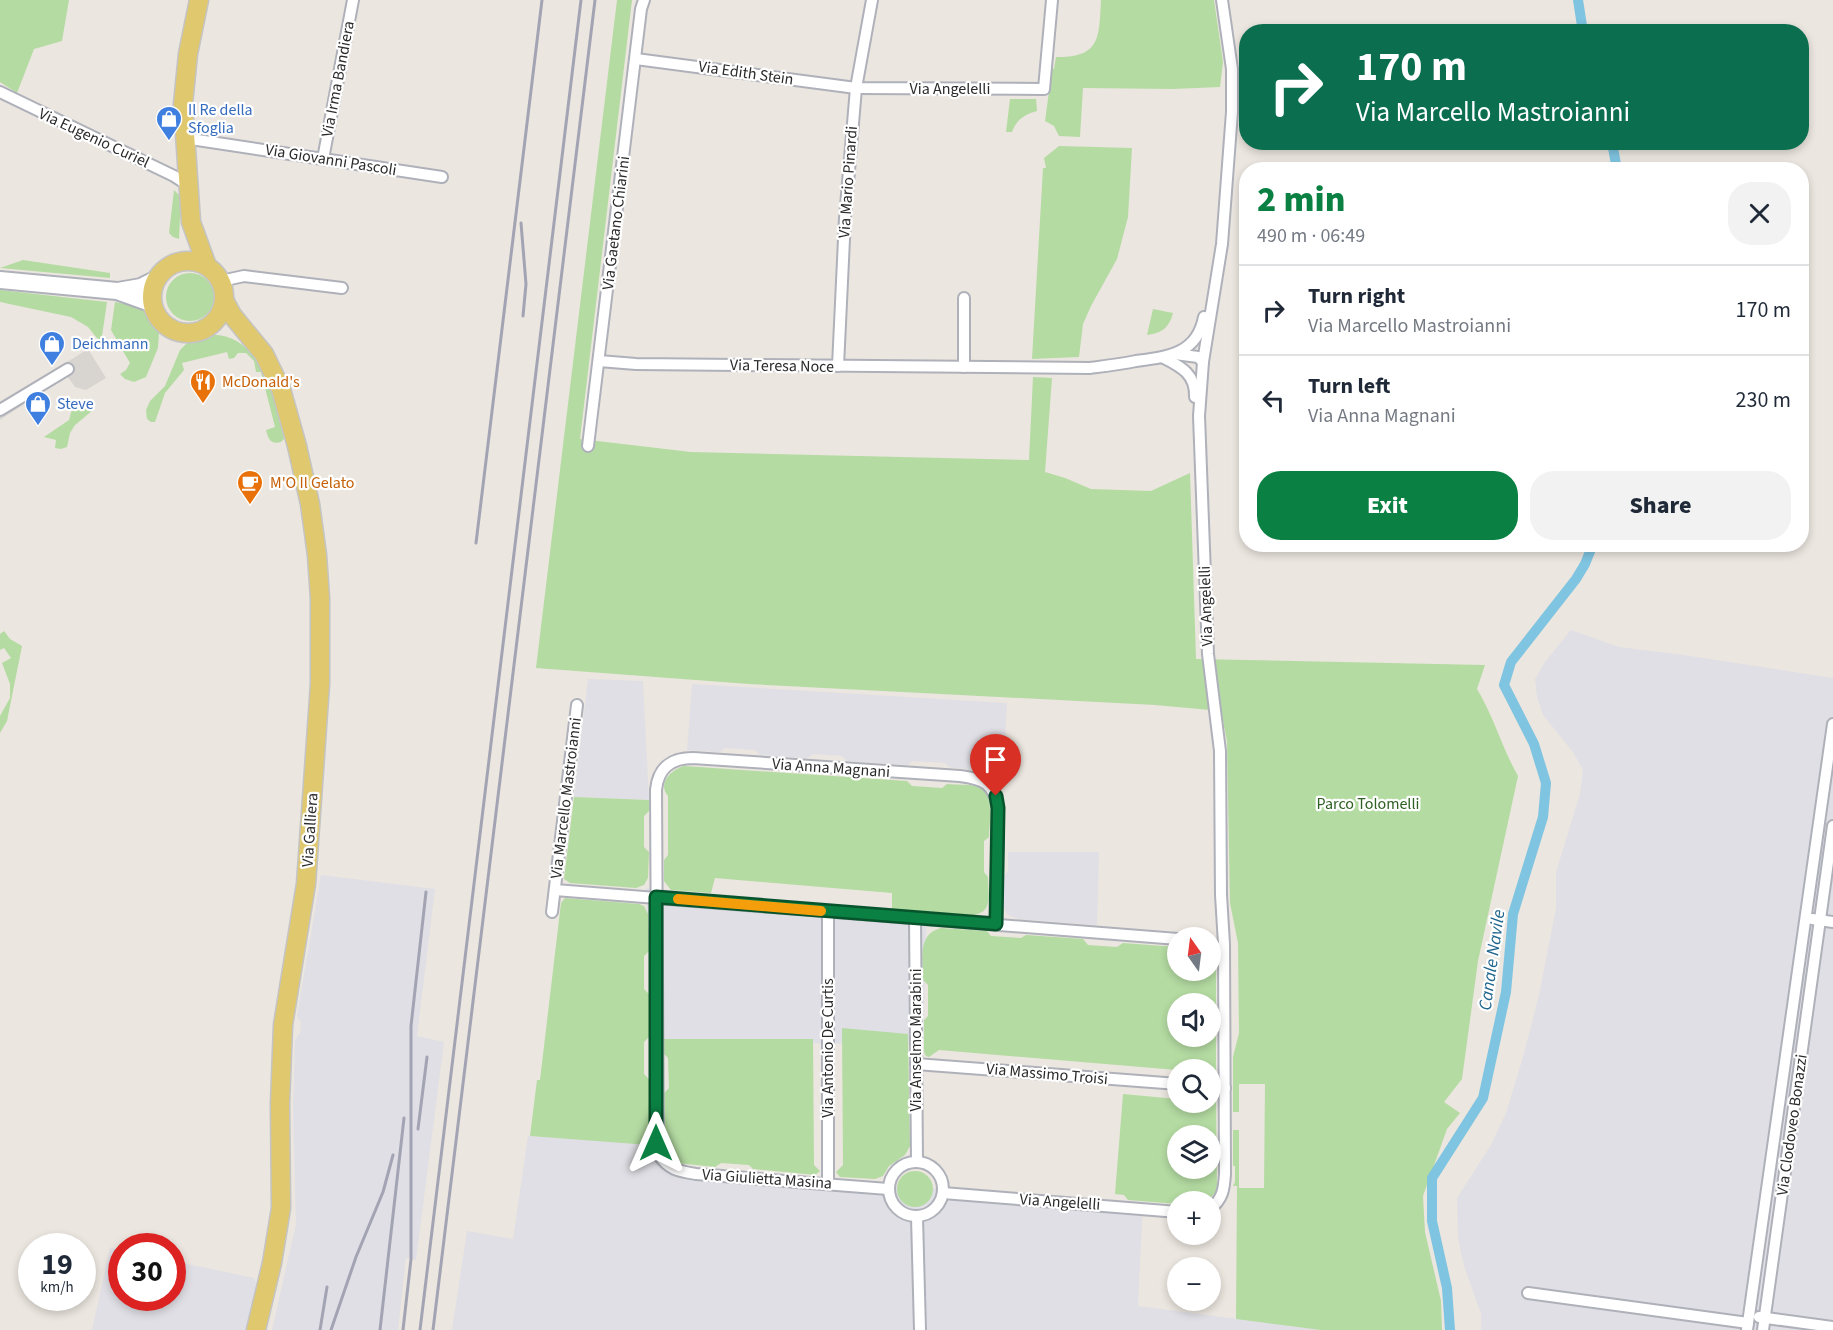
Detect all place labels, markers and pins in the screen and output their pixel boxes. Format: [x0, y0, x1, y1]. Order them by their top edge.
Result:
place label: Il Re della Sfoglia [188, 99, 253, 139]
shop icon: Il Re della Sfoglia [154, 104, 184, 142]
shop icon: Deichmann [37, 329, 67, 367]
place label: Deichmann [72, 333, 149, 355]
restaurant icon: McDonald's [188, 367, 218, 405]
place label: McDonald's [222, 371, 300, 393]
shop icon: Steve [23, 389, 53, 427]
place label: Steve [57, 393, 94, 415]
cafe icon: M'O Il Gelato [235, 468, 265, 506]
place label: M'O Il Gelato [270, 472, 355, 494]
pin [970, 734, 1021, 796]

